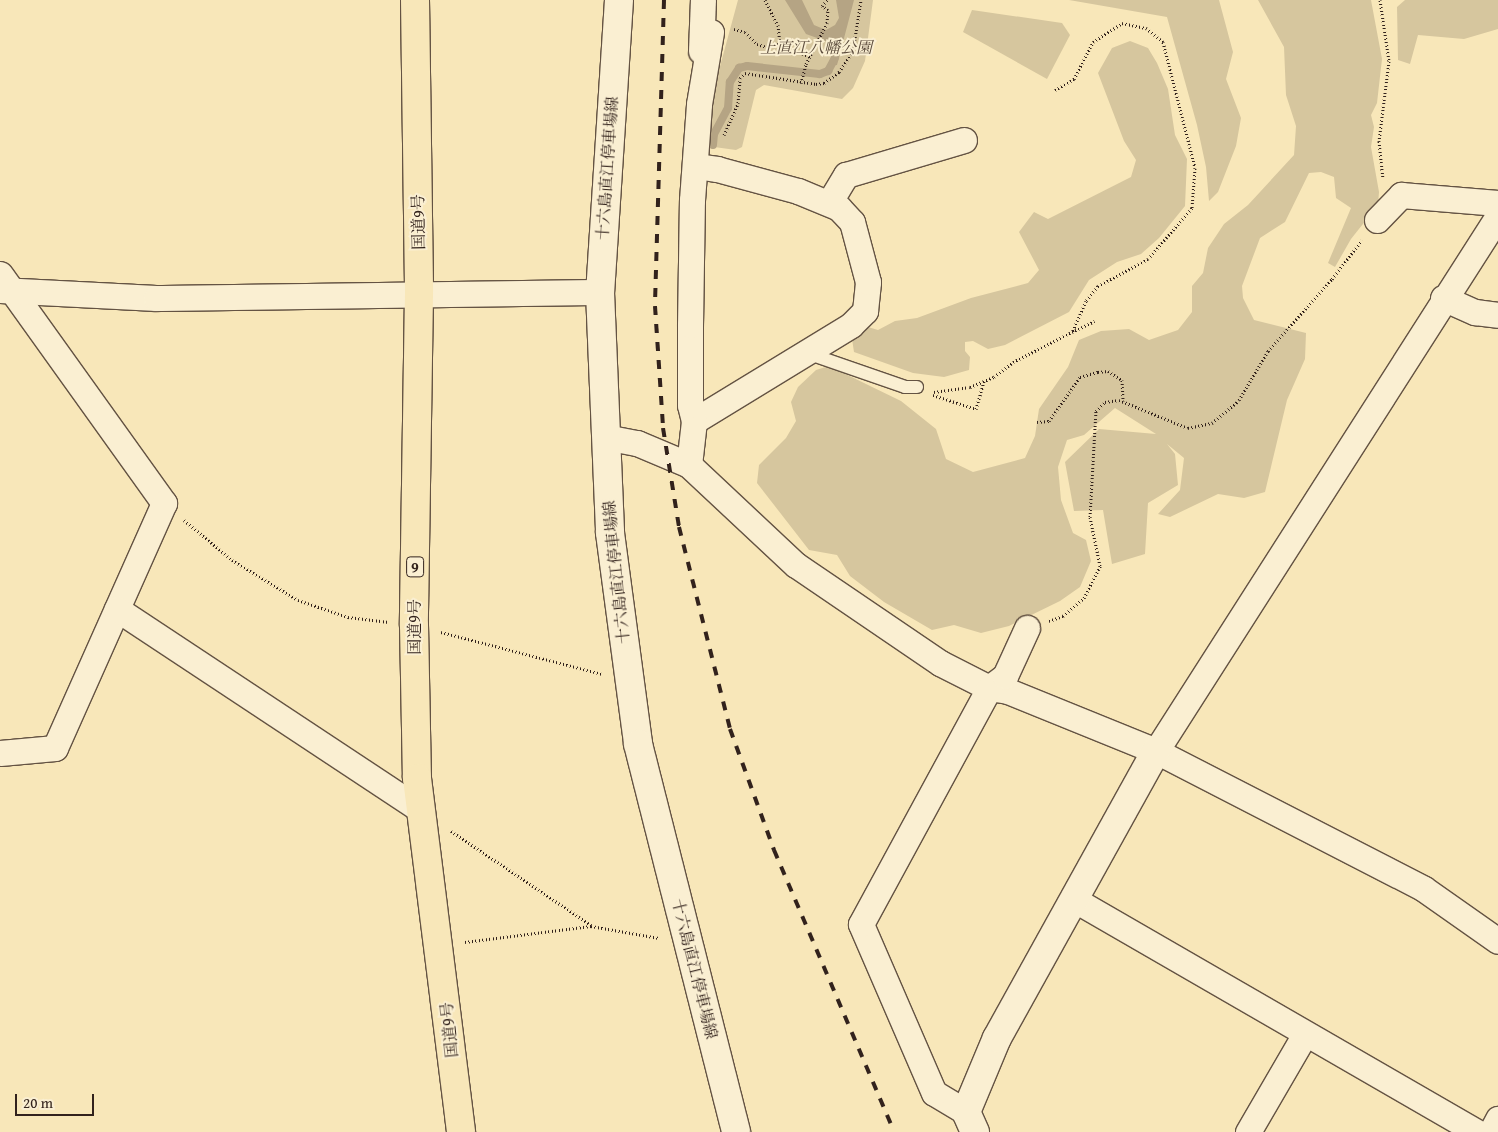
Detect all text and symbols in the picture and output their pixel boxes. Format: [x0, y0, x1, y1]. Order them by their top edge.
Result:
park label: 上直江八幡公園 [760, 37, 872, 57]
street label: 十六島直江停車場線 [592, 96, 622, 240]
street label: 国道9号 [408, 194, 428, 250]
street label: 十六島直江停車場線 [599, 499, 633, 645]
road number: 9 [405, 554, 425, 580]
street label: 国道9号 [404, 599, 424, 655]
street label: 十六島直江停車場線 [668, 897, 722, 1041]
street label: 国道9号 [437, 1001, 461, 1059]
scale bar [18, 1084, 96, 1116]
text: 20 m [23, 1092, 53, 1113]

